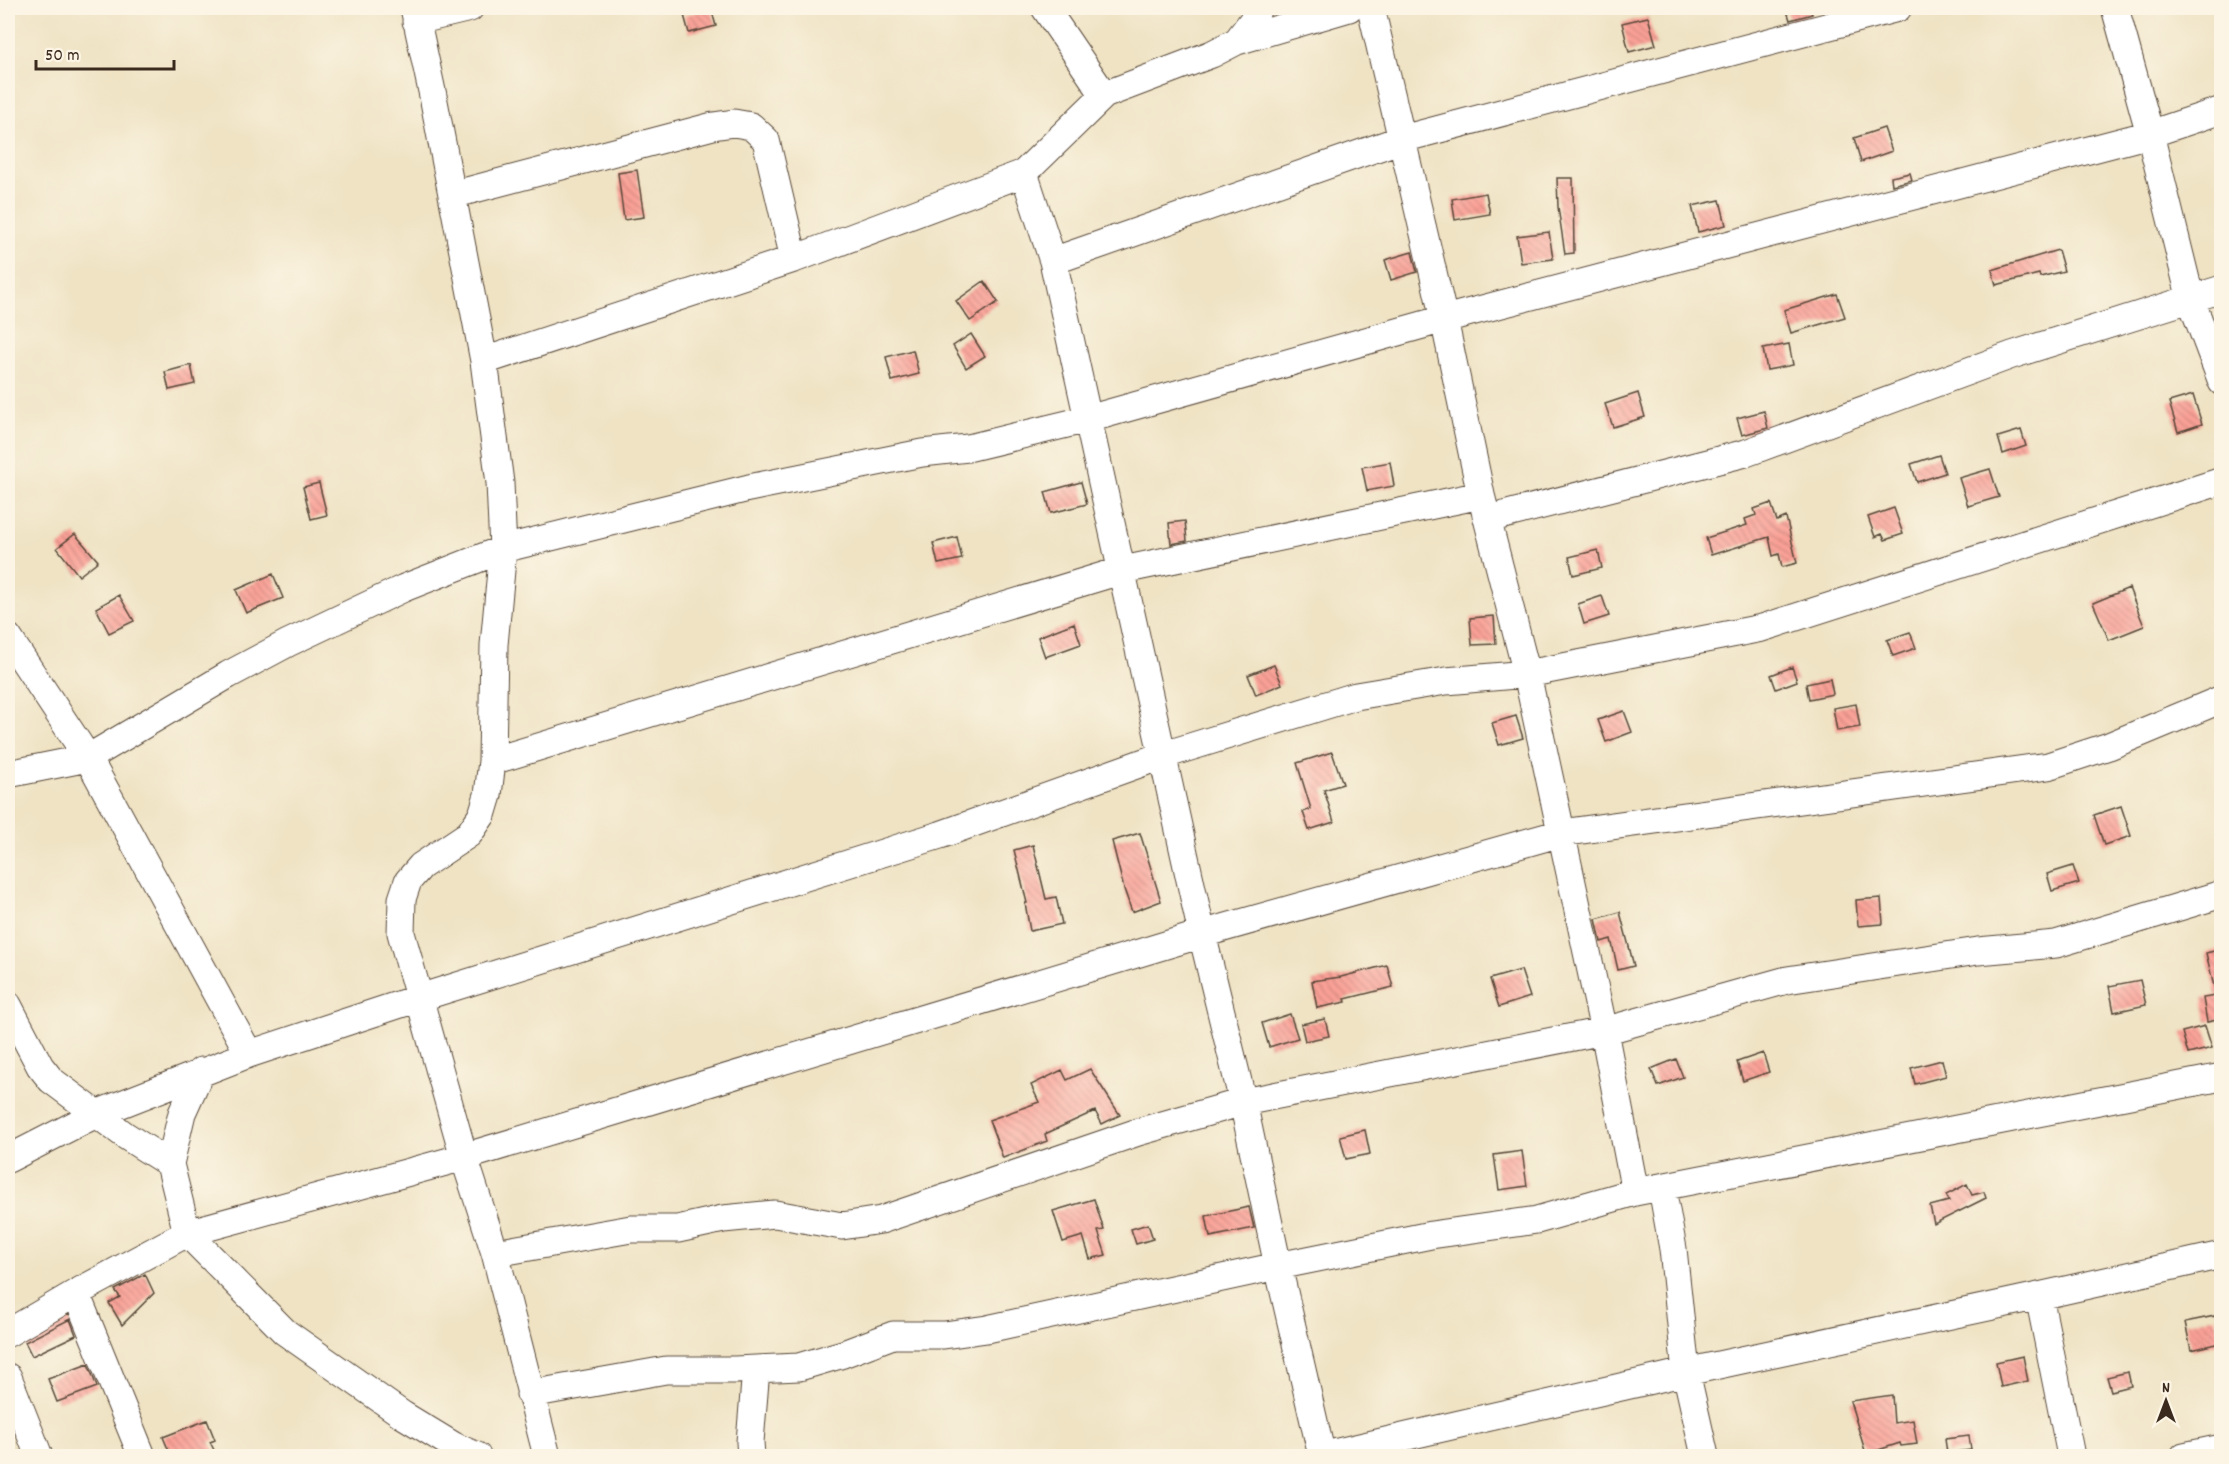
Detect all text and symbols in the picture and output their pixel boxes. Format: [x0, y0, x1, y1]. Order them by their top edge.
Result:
scale bar [36, 33, 174, 71]
text: 50 m [45, 44, 80, 69]
north arrow [2136, 1371, 2196, 1431]
text: N [2162, 1377, 2170, 1400]

